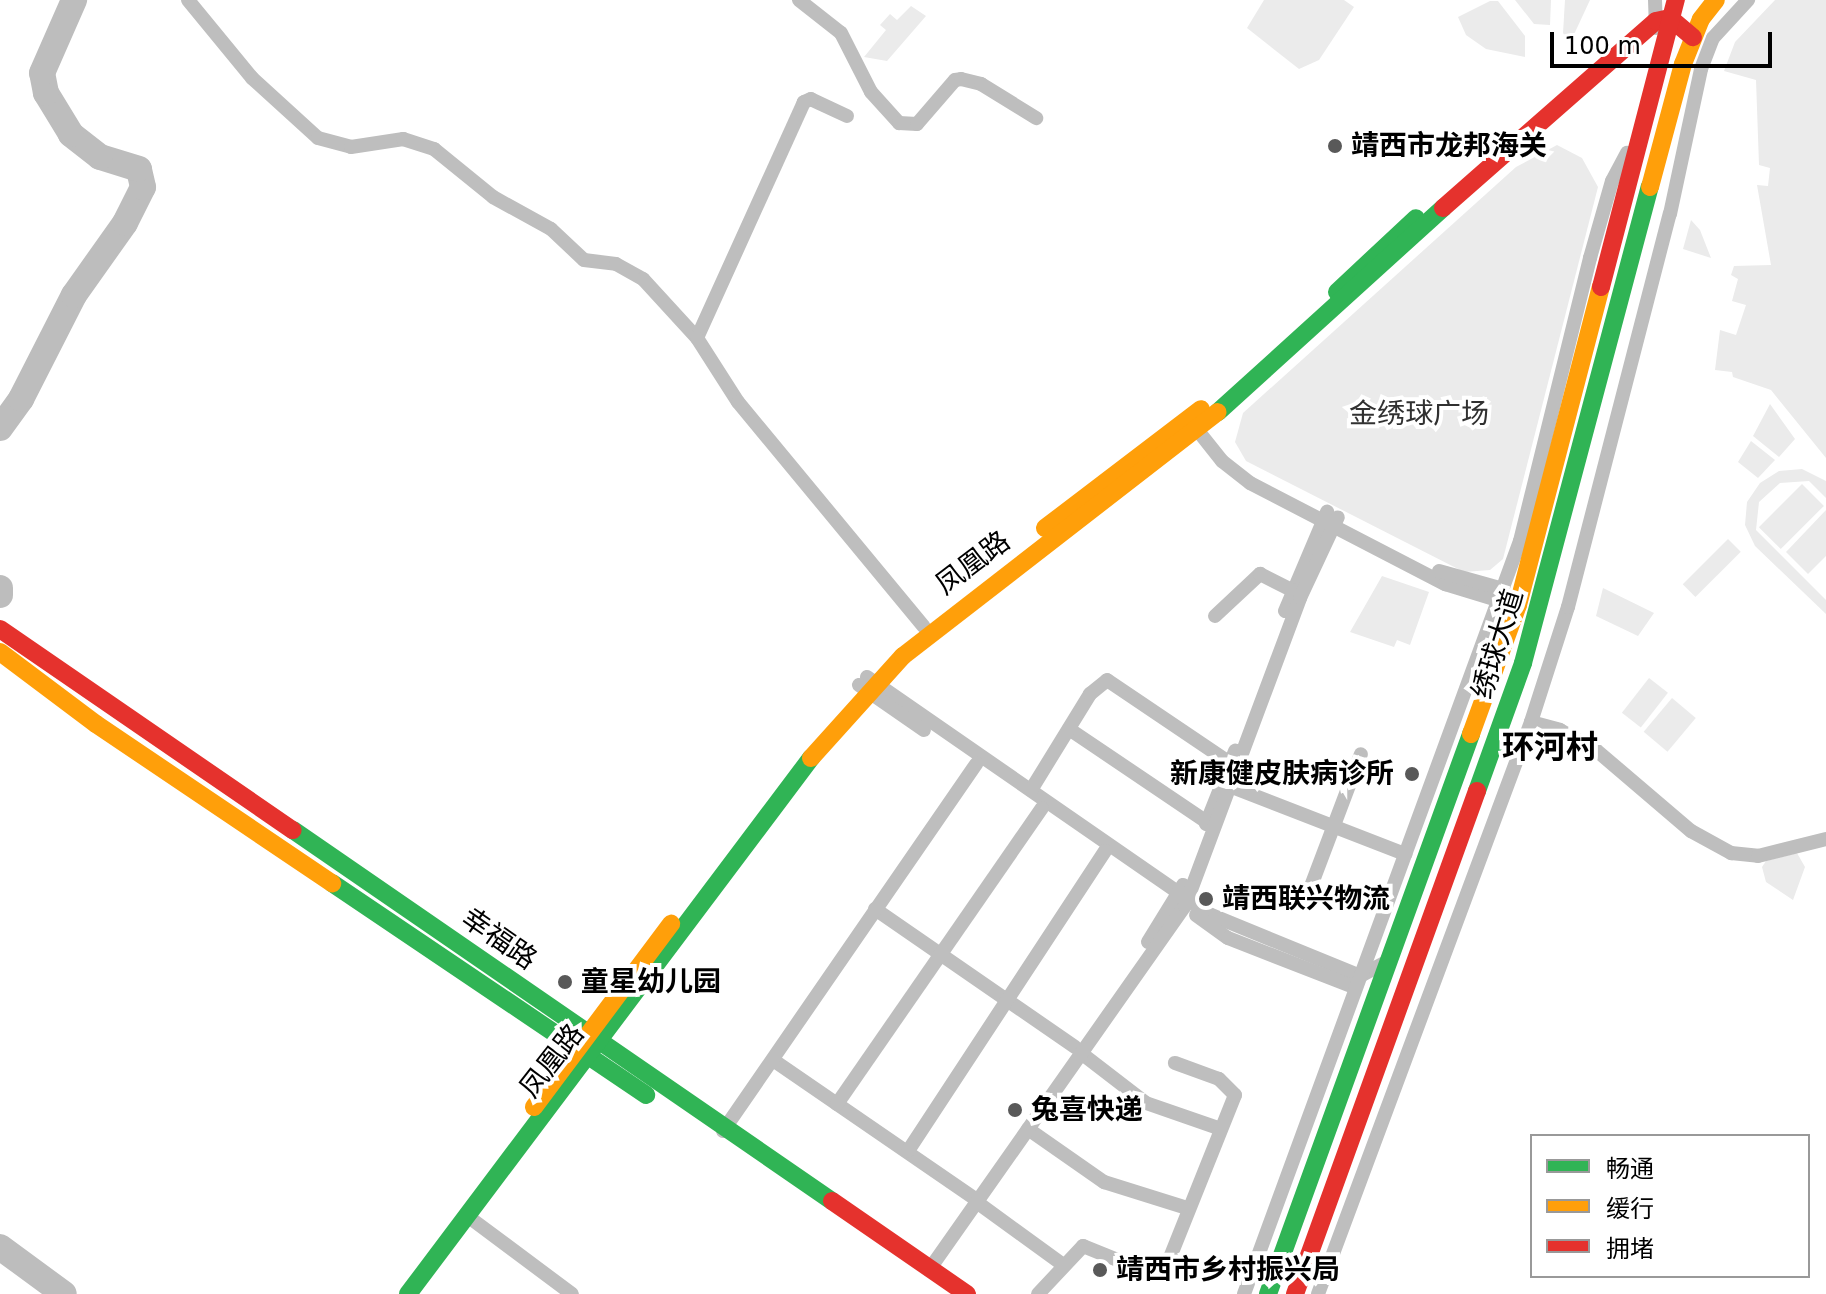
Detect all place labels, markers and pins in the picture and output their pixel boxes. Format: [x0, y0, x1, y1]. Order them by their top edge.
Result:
place label: 靖西市龙邦海关 [1351, 129, 1547, 163]
marker: 靖西市龙邦海关 [1326, 137, 1344, 155]
place label: 新康健皮肤病诊所 [1170, 757, 1394, 791]
marker: 新康健皮肤病诊所 [1401, 763, 1423, 785]
place label: 靖西联兴物流 [1222, 882, 1390, 916]
marker: 靖西联兴物流 [1197, 890, 1215, 908]
place label: 童星幼儿园 [581, 965, 721, 999]
marker: 童星幼儿园 [556, 973, 574, 991]
place label: 兔喜快递 [1031, 1093, 1143, 1127]
marker: 兔喜快递 [1006, 1101, 1024, 1119]
place label: 靖西市乡村振兴局 [1116, 1253, 1340, 1287]
marker: 靖西市乡村振兴局 [1091, 1261, 1109, 1279]

